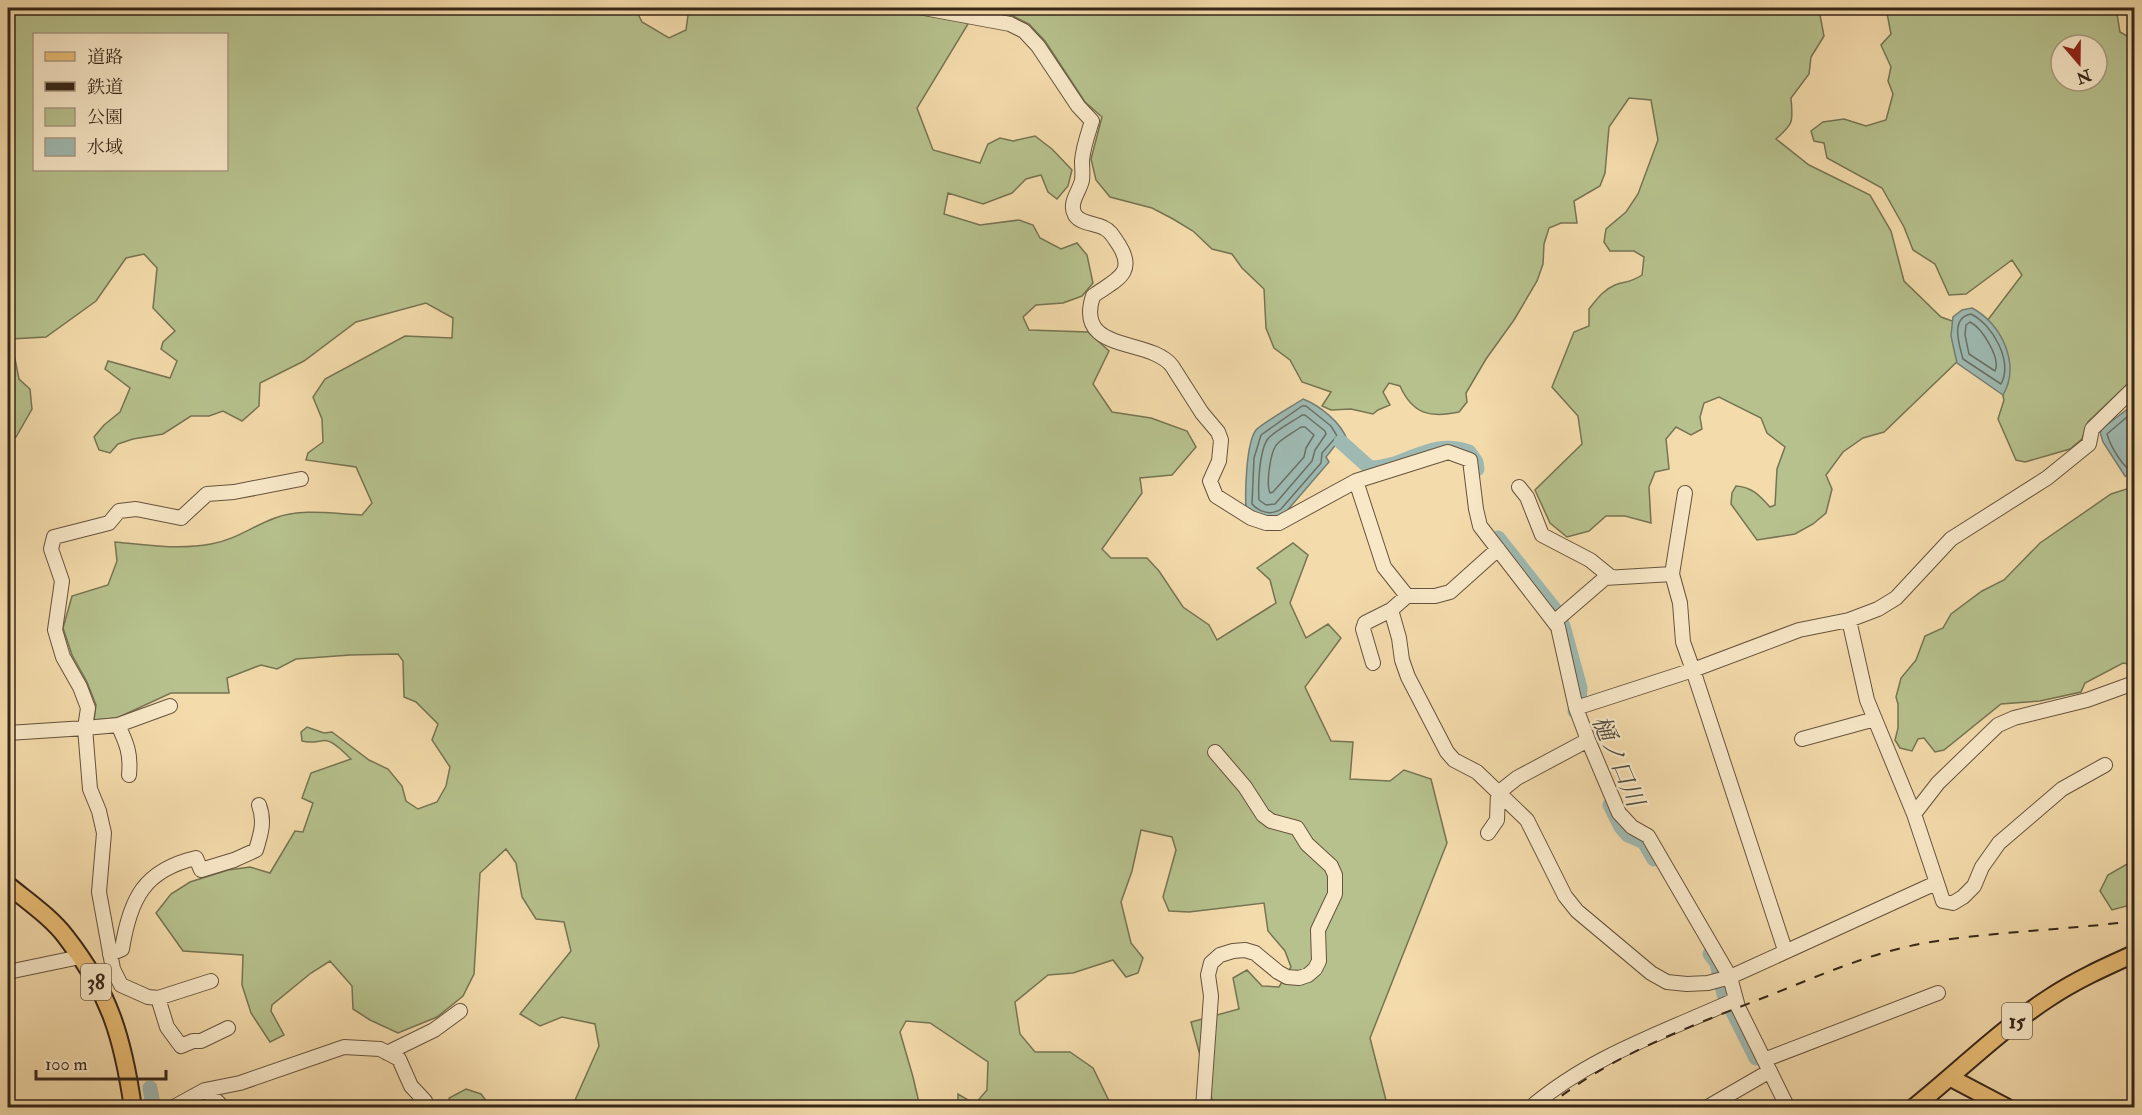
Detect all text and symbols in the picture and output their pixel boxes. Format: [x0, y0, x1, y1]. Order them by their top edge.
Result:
legend [33, 33, 228, 171]
north arrow [2049, 33, 2109, 93]
text: 道路 [87, 46, 123, 69]
text: N [2073, 64, 2095, 88]
text: 鉄道 [87, 76, 123, 99]
text: 公園 [87, 106, 123, 129]
text: 水域 [87, 136, 123, 159]
water label: 樋ノ口川 [1585, 711, 1652, 814]
road number: 38 [81, 964, 111, 1000]
road number: 15 [2002, 1003, 2032, 1039]
scale bar [36, 1043, 166, 1081]
text: 100 m [45, 1053, 88, 1076]

